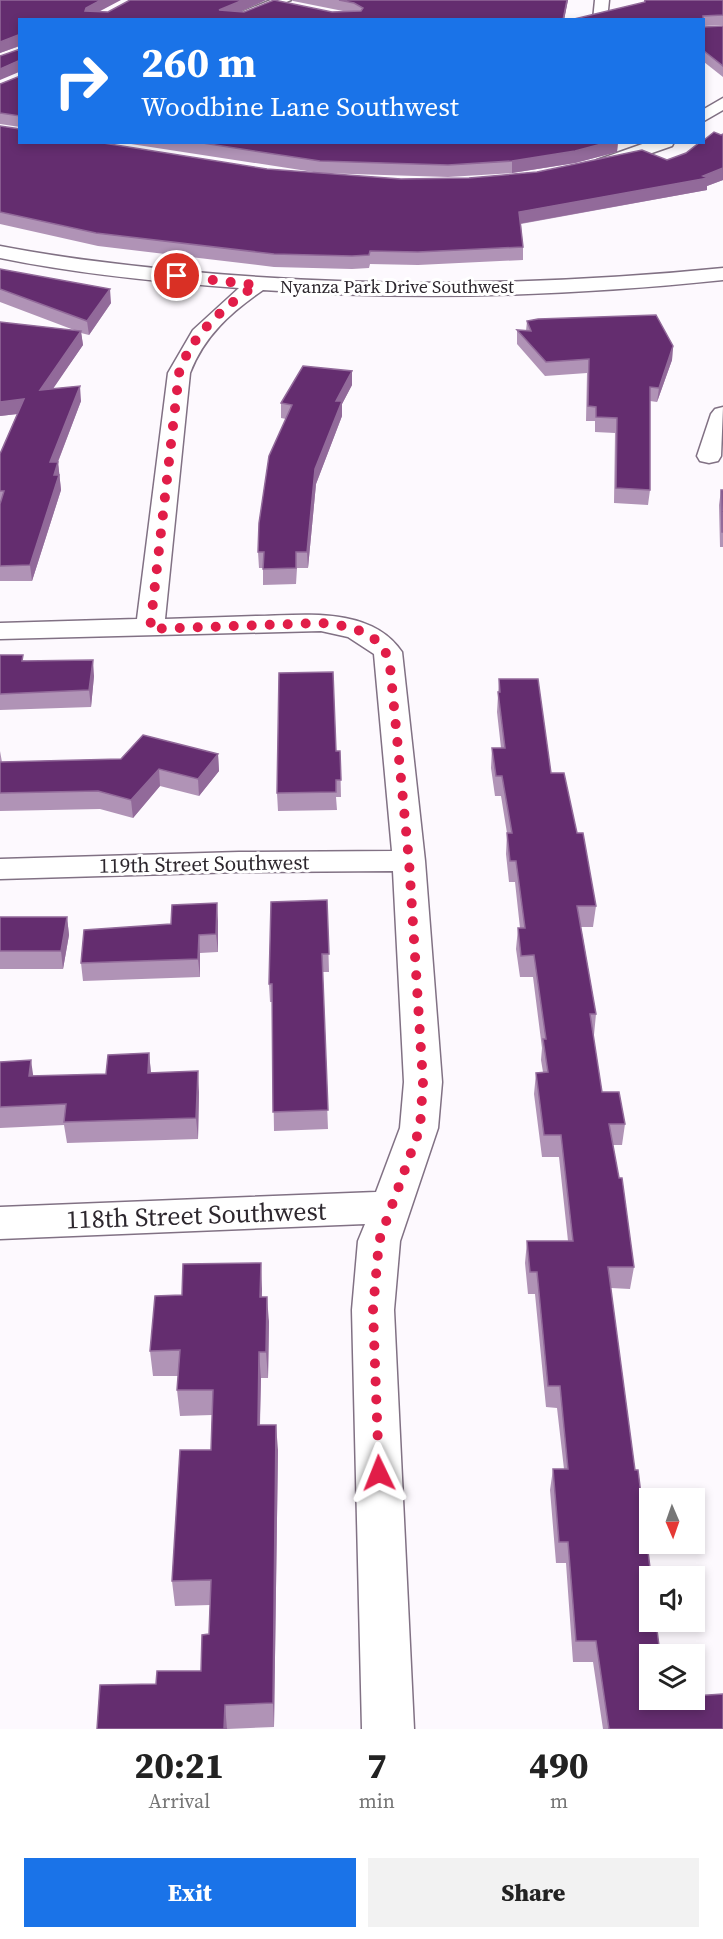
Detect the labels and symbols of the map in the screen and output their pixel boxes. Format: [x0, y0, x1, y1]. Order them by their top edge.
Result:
pin [151, 250, 202, 301]
street label: Nyanza Park Drive Southwest [280, 274, 514, 299]
street label: 119th Street Southwest [99, 847, 310, 880]
street label: 118th Street Southwest [65, 1192, 327, 1238]
position arrow [347, 1441, 411, 1505]
north arrow [639, 1488, 705, 1554]

